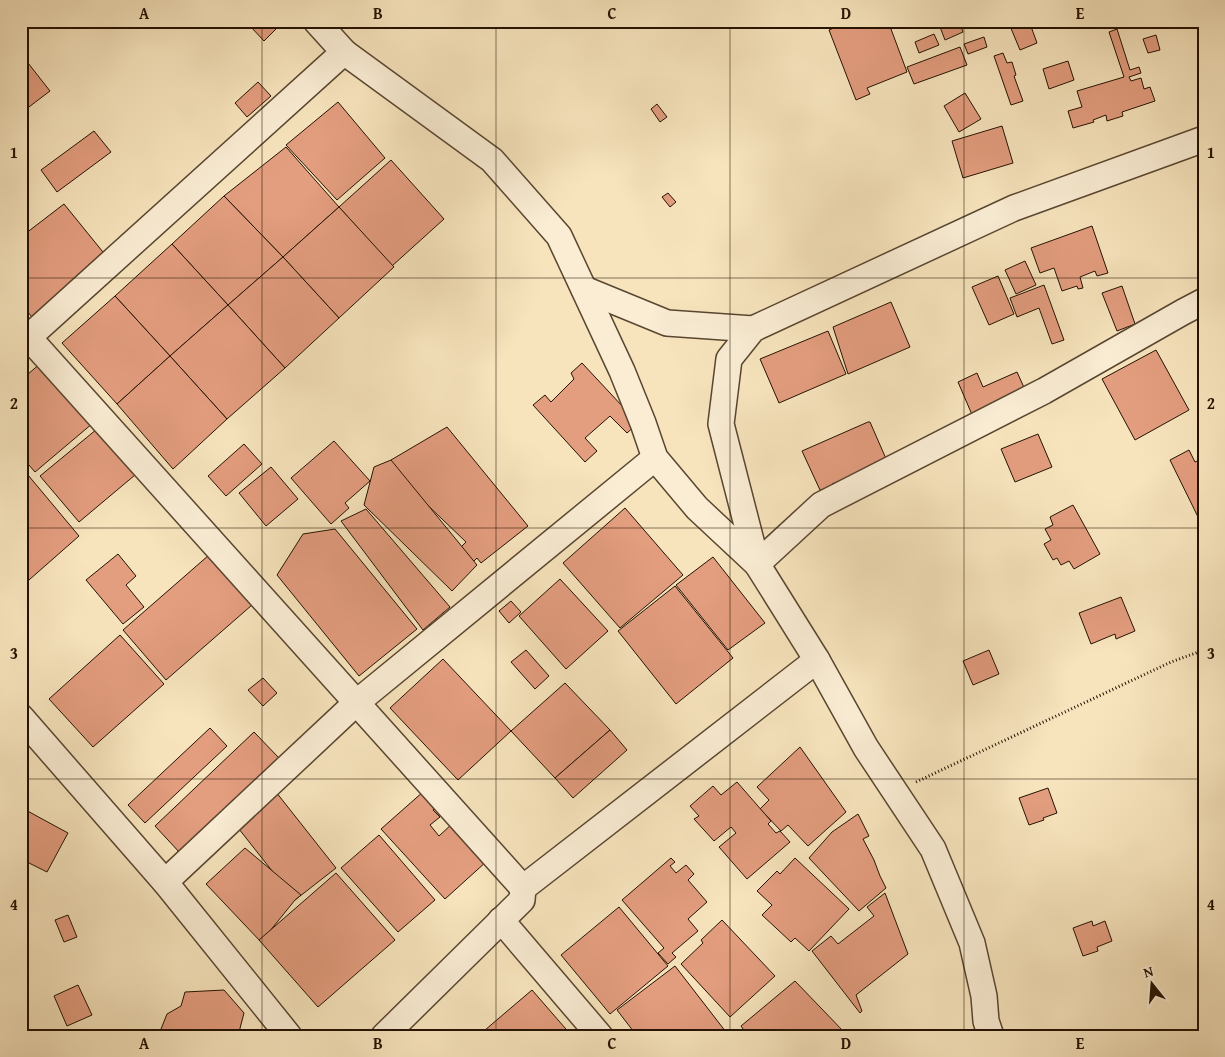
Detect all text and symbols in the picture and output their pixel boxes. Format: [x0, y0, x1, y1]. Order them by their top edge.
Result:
text: A [139, 1, 150, 25]
text: B [373, 1, 383, 25]
text: C [607, 1, 617, 25]
text: D [841, 1, 851, 25]
text: E [1076, 1, 1085, 25]
text: 1 [10, 140, 18, 164]
text: 1 [1207, 140, 1215, 164]
text: 2 [10, 391, 18, 415]
text: 2 [1207, 391, 1215, 415]
text: 3 [10, 641, 18, 665]
text: 3 [1207, 641, 1215, 665]
text: 4 [10, 892, 18, 916]
text: 4 [1207, 892, 1215, 916]
north arrow [1128, 960, 1178, 1010]
text: N [1141, 960, 1156, 982]
text: A [139, 1031, 150, 1055]
text: B [373, 1031, 383, 1055]
text: C [607, 1031, 617, 1055]
text: D [841, 1031, 851, 1055]
text: E [1076, 1031, 1085, 1055]

